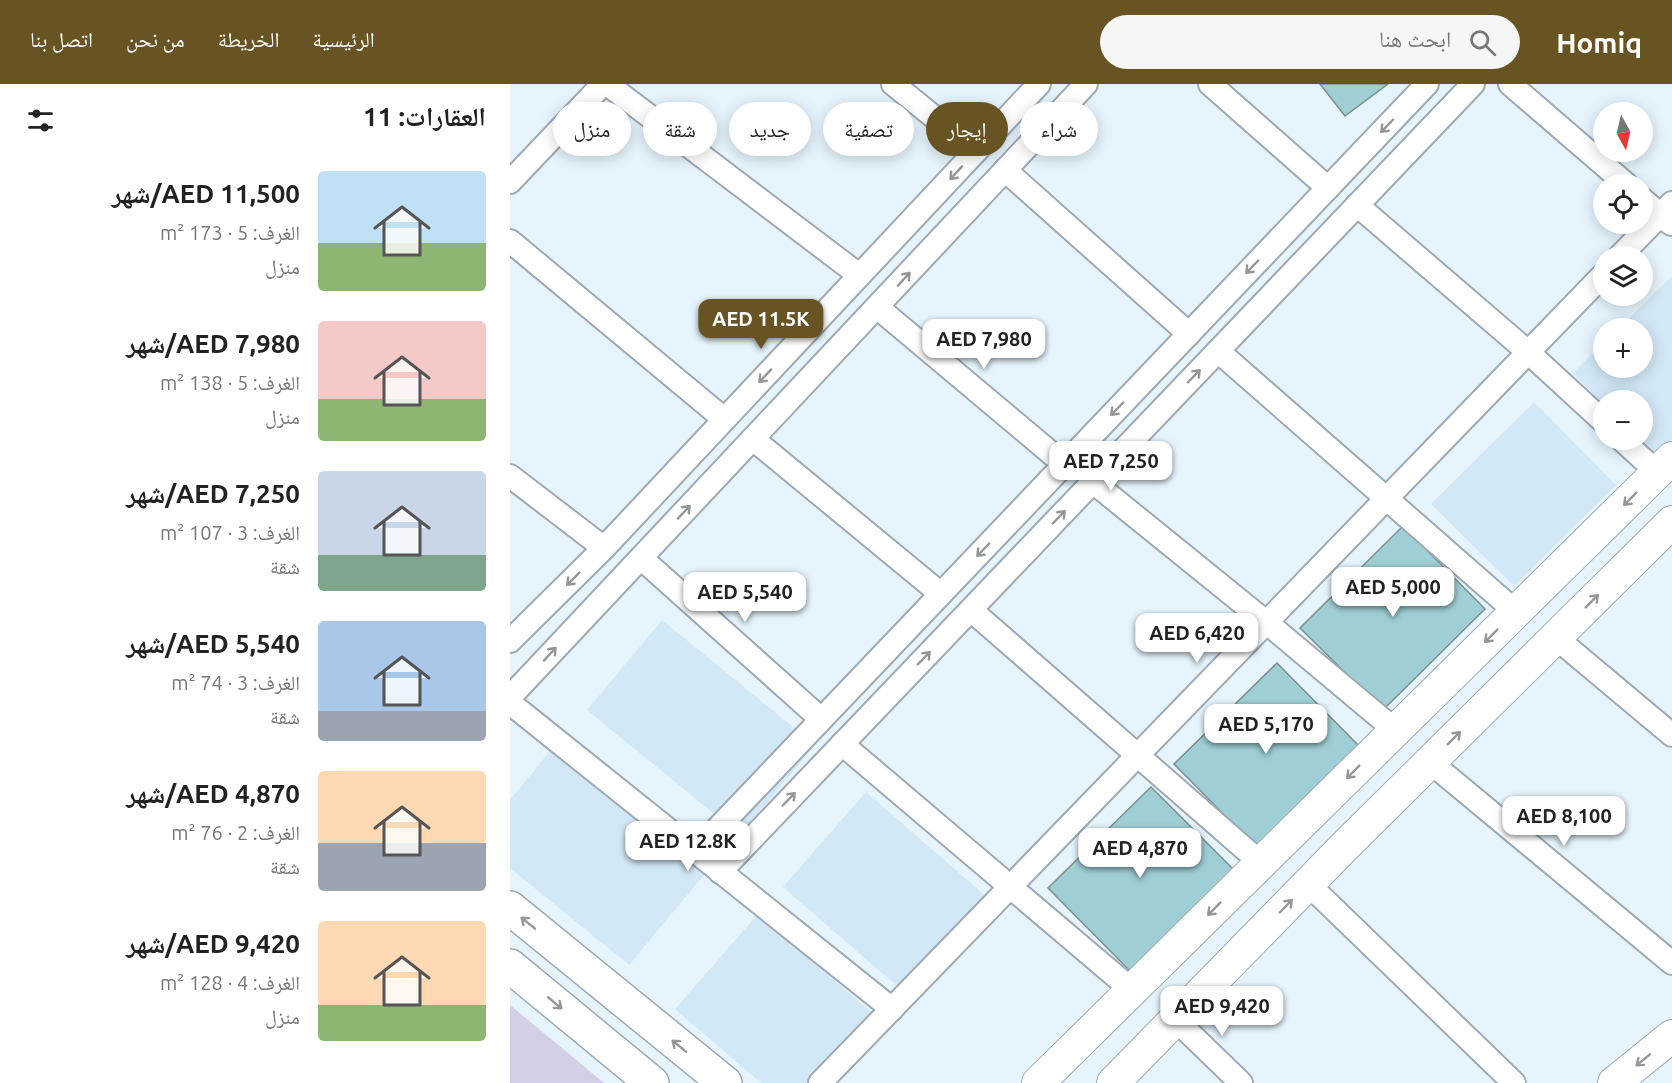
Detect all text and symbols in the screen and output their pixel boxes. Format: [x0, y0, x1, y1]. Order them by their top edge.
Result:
search box [1100, 15, 1520, 69]
text: ابحث هنا [1379, 26, 1451, 51]
icon: search [1466, 26, 1499, 59]
text: اتصل بنا [30, 27, 93, 51]
text: من نحن [126, 27, 185, 51]
text: الخريطة [218, 27, 280, 51]
text: الرئيسية [313, 27, 375, 51]
text: Homiq [1556, 27, 1642, 58]
text: العقارات: 11 [363, 102, 486, 131]
chip: منزل [553, 102, 631, 156]
chip: شقة [643, 102, 717, 156]
chip: جديد [729, 102, 811, 156]
chip: تصفية [823, 102, 914, 156]
chip: إيجار [926, 102, 1008, 156]
chip: شراء [1020, 102, 1098, 156]
north arrow [1593, 102, 1653, 162]
map controls [1593, 102, 1653, 450]
icon: filters [24, 104, 57, 137]
one-way arrow [1379, 119, 1394, 134]
one-way arrow [948, 165, 963, 180]
button: locate [1593, 174, 1653, 234]
text: AED 11,500/شهر [112, 179, 300, 208]
icon: home [366, 195, 438, 267]
text: الغرف: 5 · 173 m² [160, 221, 300, 244]
button: layers [1593, 246, 1653, 306]
text: منزل [265, 255, 300, 278]
one-way arrow [1245, 260, 1259, 275]
one-way arrow [896, 271, 911, 286]
pin: AED 11.5K [692, 299, 830, 350]
text: AED 11.5K [712, 307, 810, 330]
button: + [1593, 318, 1653, 378]
pin: AED 7,980 [915, 319, 1053, 370]
text: AED 7,980 [936, 327, 1032, 350]
text: AED 7,980/شهر [126, 329, 300, 358]
icon: home [366, 345, 438, 417]
one-way arrow [758, 368, 772, 383]
one-way arrow [1186, 369, 1201, 384]
text: الغرف: 5 · 138 m² [160, 371, 300, 394]
button: − [1593, 390, 1653, 450]
one-way arrow [1110, 401, 1125, 416]
text: منزل [265, 405, 300, 428]
pin: AED 7,250 [1042, 441, 1180, 492]
text: AED 7,250 [1063, 449, 1159, 472]
text: AED 7,250/شهر [126, 479, 300, 508]
one-way arrow [1623, 491, 1638, 506]
icon: home [366, 495, 438, 567]
one-way arrow [676, 505, 691, 520]
one-way arrow [1052, 510, 1066, 525]
text: الغرف: 3 · 107 m² [160, 521, 300, 544]
one-way arrow [976, 542, 990, 557]
text: شقة [270, 555, 300, 578]
pin: AED 5,000 [1324, 567, 1462, 618]
one-way arrow [565, 571, 580, 586]
pin: AED 5,540 [676, 572, 814, 623]
text: AED 5,000 [1345, 575, 1441, 598]
text: AED 5,540 [697, 580, 793, 603]
one-way arrow [1584, 594, 1599, 609]
pin: AED 6,420 [1128, 613, 1266, 664]
text: AED 6,420 [1149, 621, 1245, 644]
one-way arrow [1484, 628, 1499, 643]
text: AED 5,540/شهر [126, 629, 300, 658]
icon: home [366, 645, 438, 717]
one-way arrow [543, 647, 557, 662]
one-way arrow [917, 651, 931, 666]
text: الغرف: 3 · 74 m² [171, 671, 300, 694]
pin: AED 5,170 [1197, 704, 1335, 755]
text: شقة [270, 705, 300, 728]
text: AED 5,170 [1218, 712, 1314, 735]
one-way arrow [1446, 731, 1461, 746]
one-way arrow [1345, 765, 1360, 780]
text: AED 4,870/شهر [126, 779, 300, 808]
one-way arrow [782, 792, 797, 807]
icon: home [366, 795, 438, 867]
pin: AED 8,100 [1495, 796, 1633, 847]
text: AED 8,100 [1516, 804, 1612, 827]
text: الغرف: 2 · 76 m² [171, 821, 300, 844]
pin: AED 12.8K [619, 821, 757, 872]
pin: AED 4,870 [1071, 828, 1209, 879]
text: AED 12.8K [639, 829, 737, 852]
text: AED 4,870 [1092, 836, 1188, 859]
text: شقة [270, 855, 300, 878]
one-way arrow [1279, 899, 1293, 914]
one-way arrow [1206, 902, 1221, 917]
one-way arrow [521, 916, 537, 929]
text: AED 9,420/شهر [126, 929, 300, 958]
icon: home [366, 945, 438, 1017]
text: الغرف: 4 · 128 m² [160, 971, 300, 994]
pin: AED 9,420 [1153, 986, 1291, 1037]
text: AED 9,420 [1174, 994, 1270, 1017]
one-way arrow [547, 996, 562, 1010]
text: منزل [265, 1005, 300, 1028]
one-way arrow [672, 1040, 688, 1053]
one-way arrow [1635, 1053, 1651, 1066]

